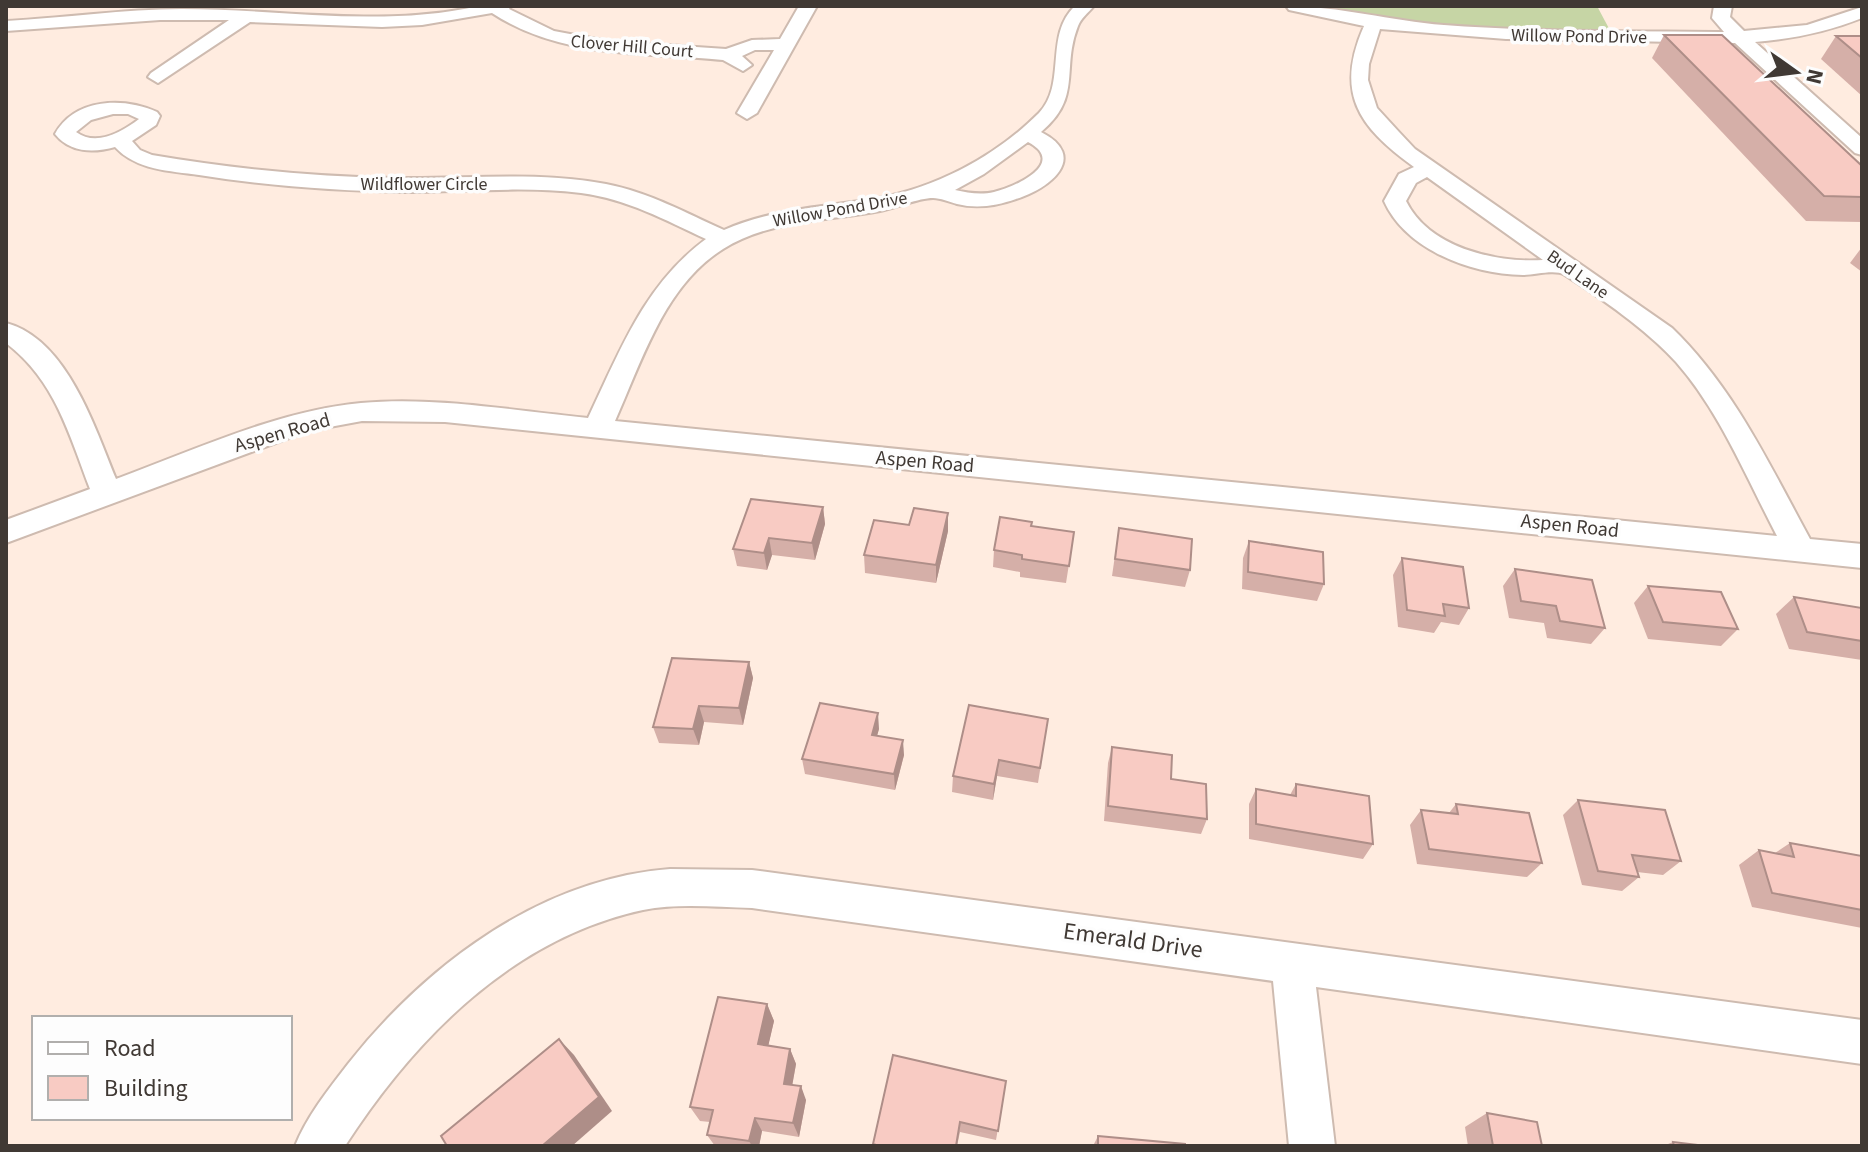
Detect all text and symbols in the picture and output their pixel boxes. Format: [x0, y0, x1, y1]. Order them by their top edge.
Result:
street label: Willow Pond Drive [1511, 23, 1647, 50]
street label: Clover Hill Court [570, 29, 694, 64]
north arrow [1756, 32, 1836, 112]
text: N [1797, 66, 1832, 88]
street label: Wildflower Circle [361, 172, 487, 197]
street label: Willow Pond Drive [771, 185, 909, 234]
street label: Bud Lane [1542, 244, 1614, 305]
street label: Aspen Road [231, 406, 334, 460]
street label: Aspen Road [875, 444, 975, 480]
street label: Aspen Road [1519, 507, 1620, 545]
street label: Emerald Drive [1061, 913, 1205, 968]
legend [32, 1016, 292, 1120]
text: Road [104, 1031, 156, 1066]
text: Building [104, 1071, 188, 1106]

